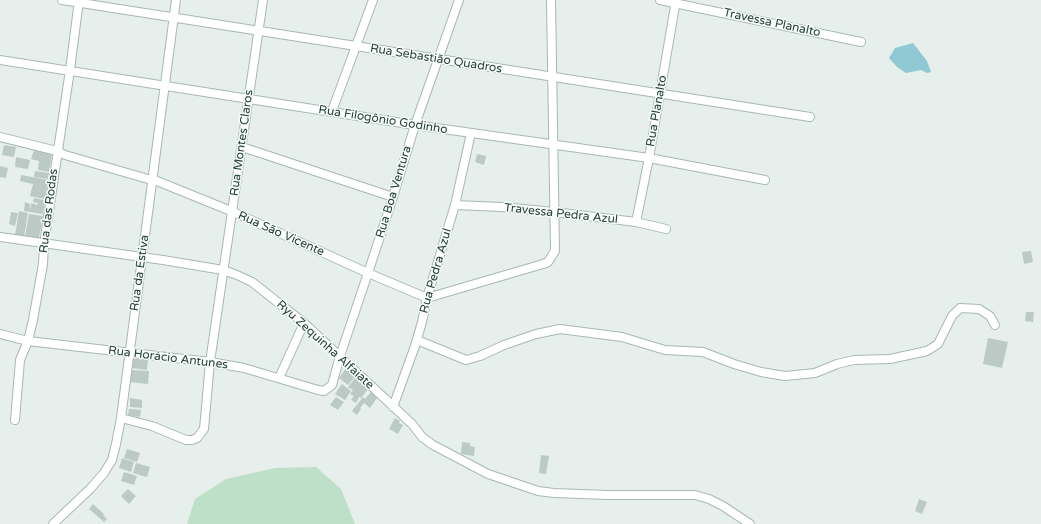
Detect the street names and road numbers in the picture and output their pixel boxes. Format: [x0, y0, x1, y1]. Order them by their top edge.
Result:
street label: Travessa Planalto [722, 6, 822, 40]
street label: Rua Sebastião Quadros [369, 41, 503, 77]
street label: Rua Planalto [644, 74, 670, 148]
street label: Rua Montes Claros [227, 89, 257, 197]
street label: Rua Filogônio Godinho [317, 103, 449, 137]
street label: Rua Boa Ventura [373, 144, 415, 240]
street label: Rua das Rodas [37, 168, 61, 254]
street label: Travessa Pedra Azul [503, 201, 619, 227]
street label: Rua São Vicente [236, 208, 326, 260]
street label: Rua Pedra Azul [417, 227, 455, 315]
street label: Rua da Estiva [128, 234, 152, 312]
street label: Ryu Zequinha Alfaiate [273, 297, 377, 393]
street label: Rua Horácio Antunes [107, 343, 229, 373]

